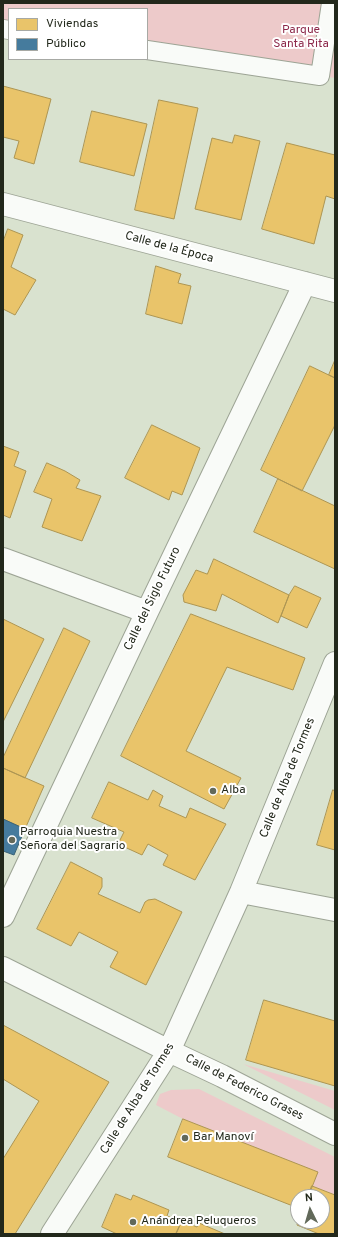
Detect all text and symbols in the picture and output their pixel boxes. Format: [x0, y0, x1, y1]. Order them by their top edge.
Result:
legend [8, 8, 148, 60]
text: Viviendas [46, 16, 98, 32]
park label: Parque Santa Rita [273, 24, 329, 52]
text: Público [46, 36, 86, 52]
street label: Calle de la Época [123, 229, 215, 267]
street label: Calle del Siglo Futuro [122, 545, 184, 653]
street label: Calle de Alba de Tormes [257, 716, 319, 840]
place label: Alba [221, 784, 246, 798]
marker: Alba [208, 786, 218, 796]
place label: Parroquia Nuestra Señora del Sagrario [20, 826, 125, 854]
marker: Parroquia Nuestra Señora del Sagrario [7, 835, 17, 845]
street label: Calle de Alba de Tormes [98, 1041, 178, 1157]
street label: Calle de Federico Grases [182, 1052, 306, 1124]
place label: Bar Manoví [193, 1131, 253, 1145]
marker: Bar Manoví [180, 1133, 190, 1143]
north arrow [290, 1189, 330, 1229]
text: N [304, 1191, 314, 1205]
place label: Anándrea Peluqueros [141, 1215, 256, 1229]
marker: Anándrea Peluqueros [128, 1217, 138, 1227]

